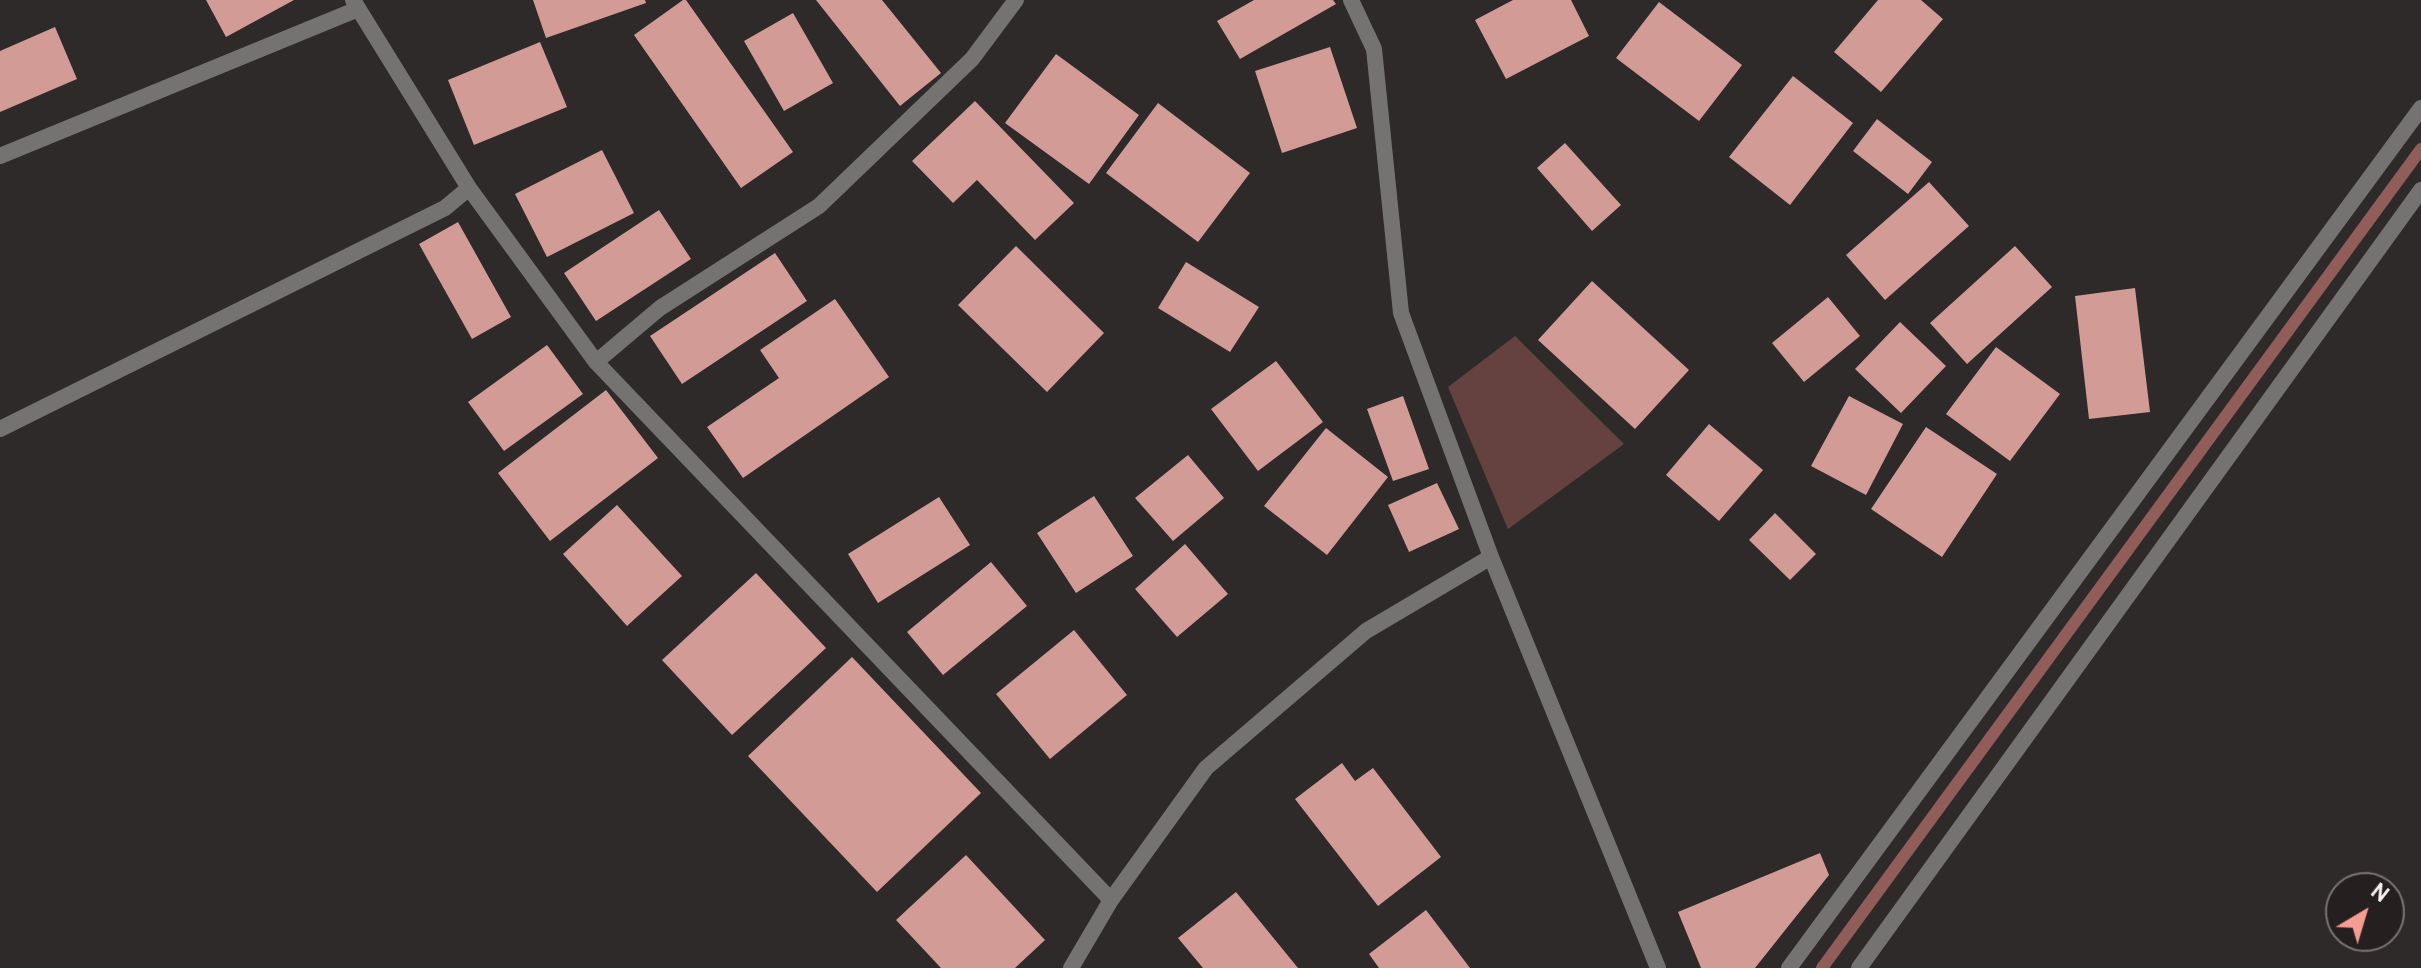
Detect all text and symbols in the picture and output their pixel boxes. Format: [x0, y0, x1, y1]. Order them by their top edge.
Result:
north arrow [2325, 872, 2405, 952]
text: N [2364, 879, 2393, 910]

